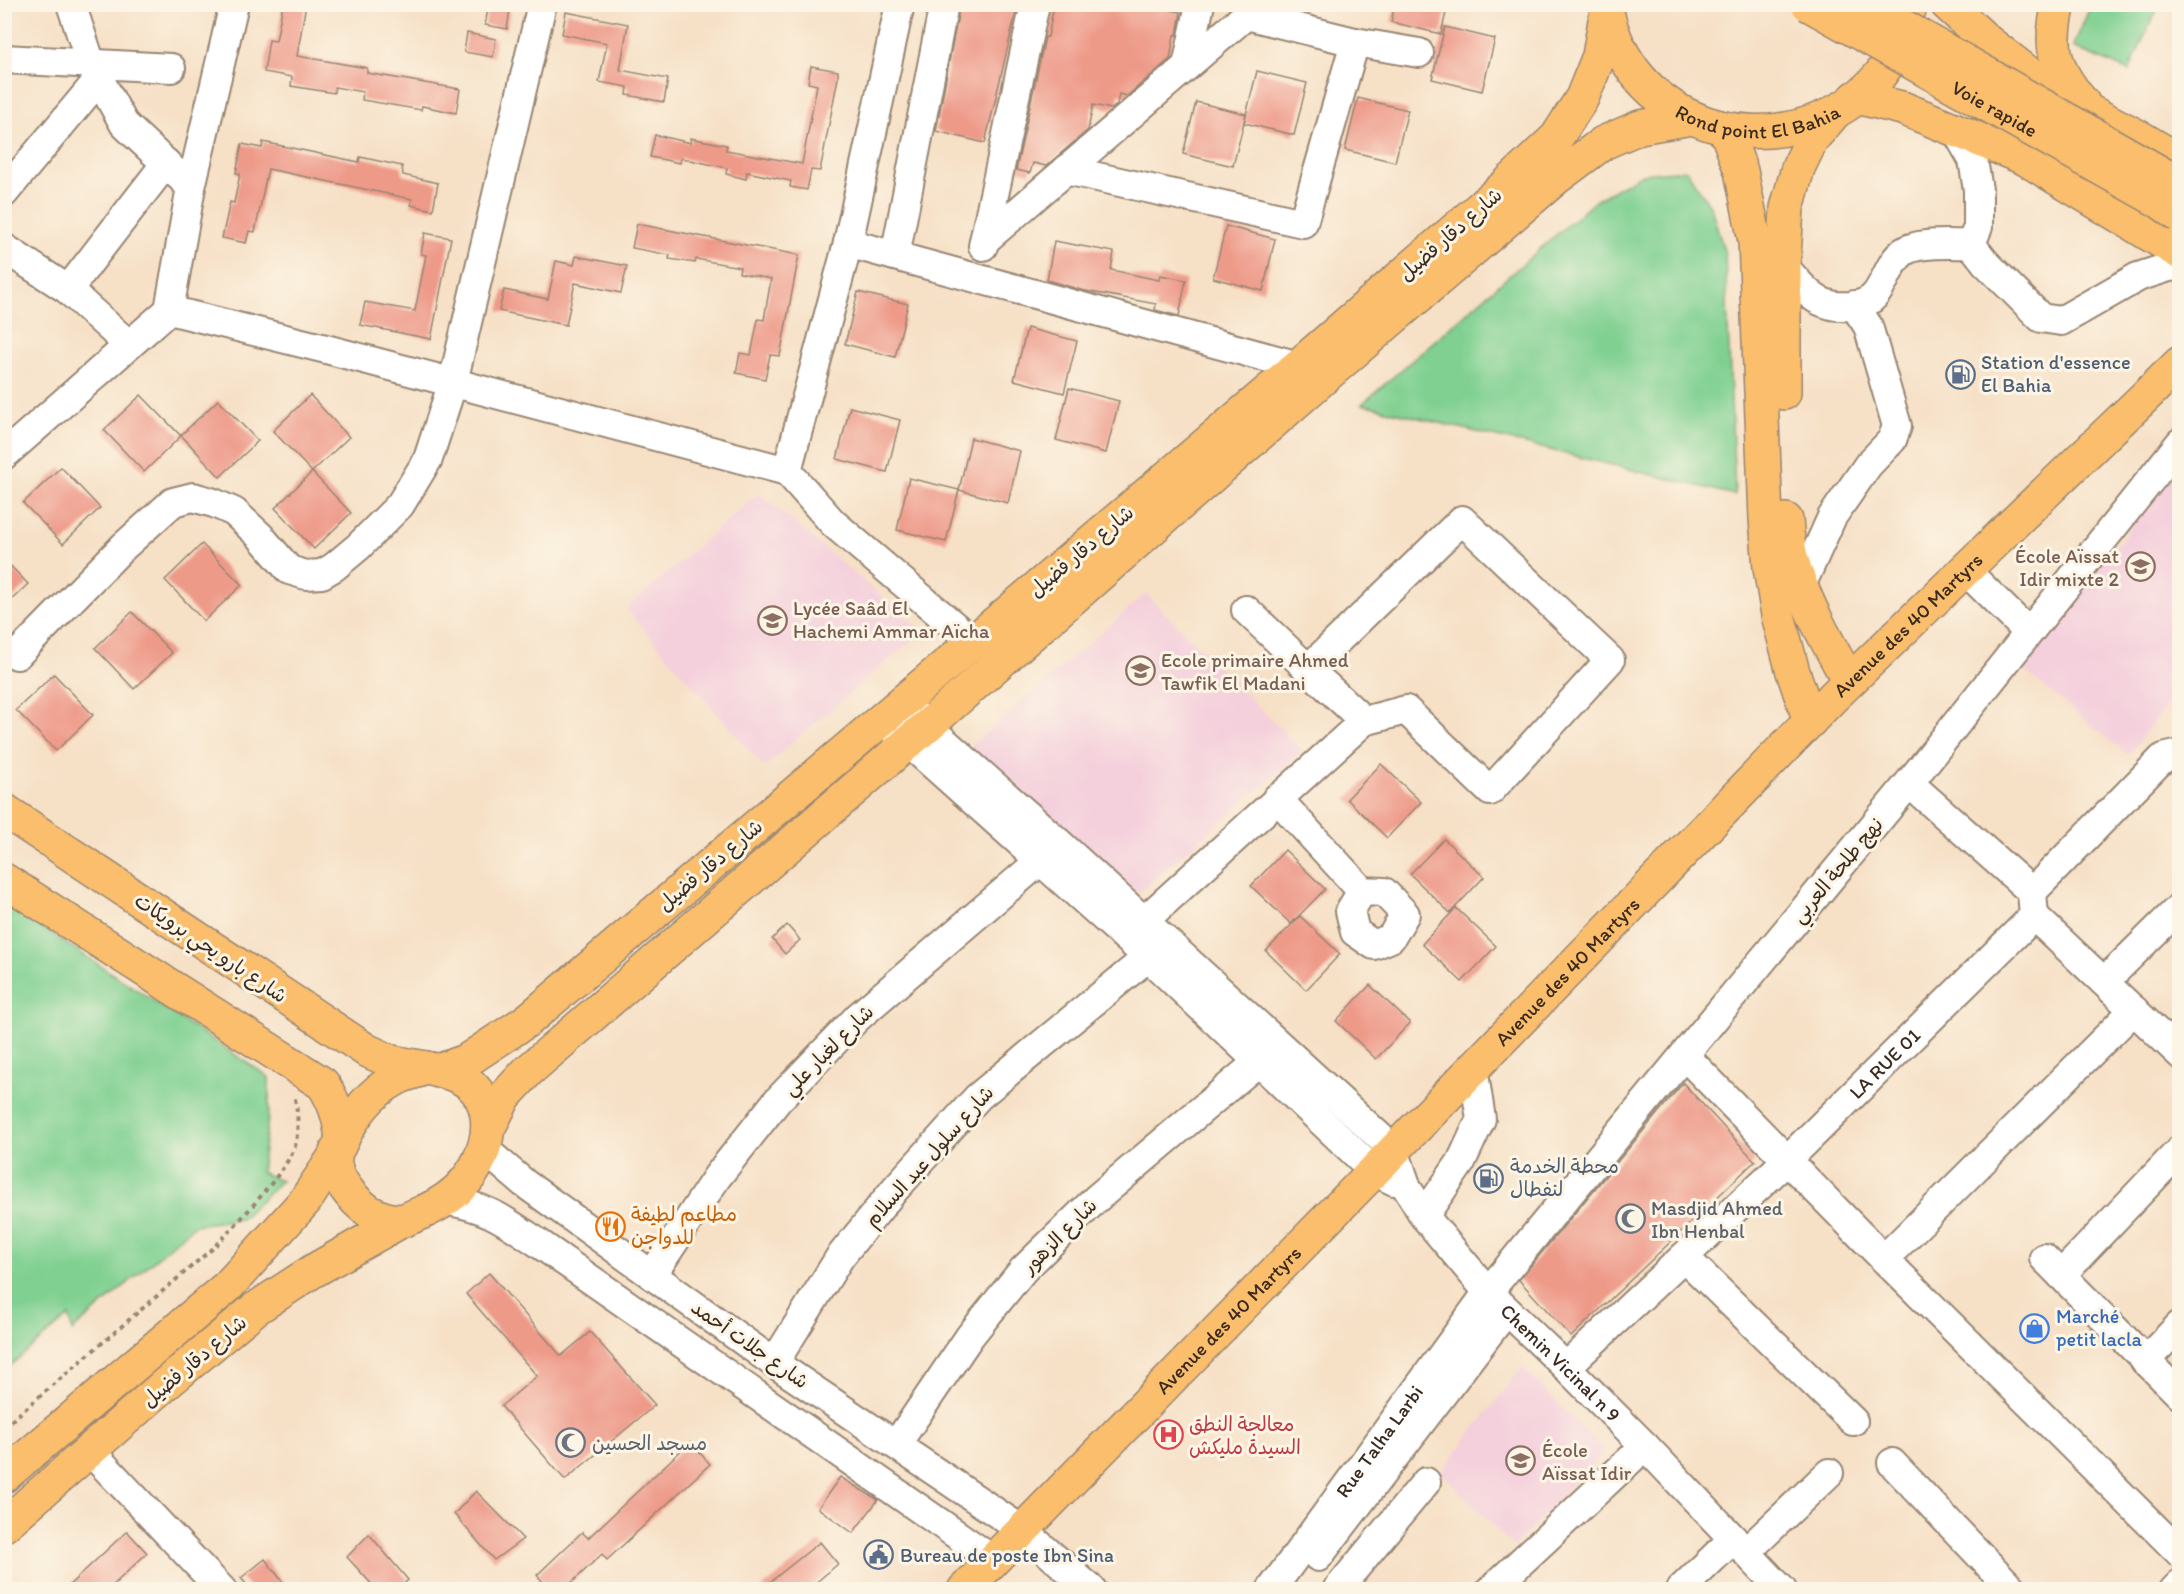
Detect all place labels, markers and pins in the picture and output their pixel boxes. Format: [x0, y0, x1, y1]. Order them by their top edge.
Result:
place label: Station d'essence El Bahia [1981, 350, 2131, 397]
fuel station icon: Station d'essence El Bahia [1944, 358, 1976, 390]
place label: École Aïssat Idir mixte 2 [2015, 544, 2120, 591]
school or university icon: École Aïssat Idir mixte 2 [2124, 551, 2156, 583]
place label: Lycée Saâd El Hachemi Ammar Aïcha [793, 596, 990, 643]
school or university icon: Lycée Saâd El Hachemi Ammar Aïcha [756, 604, 788, 636]
place label: Ecole primaire Ahmed Tawfik El Madani [1161, 648, 1349, 695]
school or university icon: Ecole primaire Ahmed Tawfik El Madani [1124, 655, 1156, 687]
place label: محطة الخدمة لنفطال [1510, 1154, 1619, 1201]
fuel station icon: محطة الخدمة لنفطال [1473, 1162, 1505, 1194]
place label: Masdjid Ahmed Ibn Henbal [1651, 1196, 1783, 1243]
place label: مطاعم لطيفة للدواجن [631, 1202, 737, 1249]
mosque icon: Masdjid Ahmed Ibn Henbal [1614, 1203, 1646, 1235]
restaurant icon: مطاعم لطيفة للدواجن [594, 1210, 626, 1242]
place label: Marché petit lacla [2056, 1304, 2143, 1351]
shop icon: Marché petit lacla [2019, 1312, 2051, 1344]
place label: معالجة النطق السيدة مليكش [1189, 1412, 1301, 1459]
hospital icon: معالجة النطق السيدة مليكش [1152, 1419, 1184, 1451]
mosque icon: مسجد الحسين [555, 1427, 587, 1459]
place label: مسجد الحسين [592, 1431, 707, 1455]
place label: École Aïssat Idir [1542, 1438, 1632, 1485]
school or university icon: École Aïssat Idir [1505, 1445, 1537, 1477]
public building icon: Bureau de poste Ibn Sina [863, 1539, 895, 1571]
place label: Bureau de poste Ibn Sina [900, 1543, 1114, 1567]

